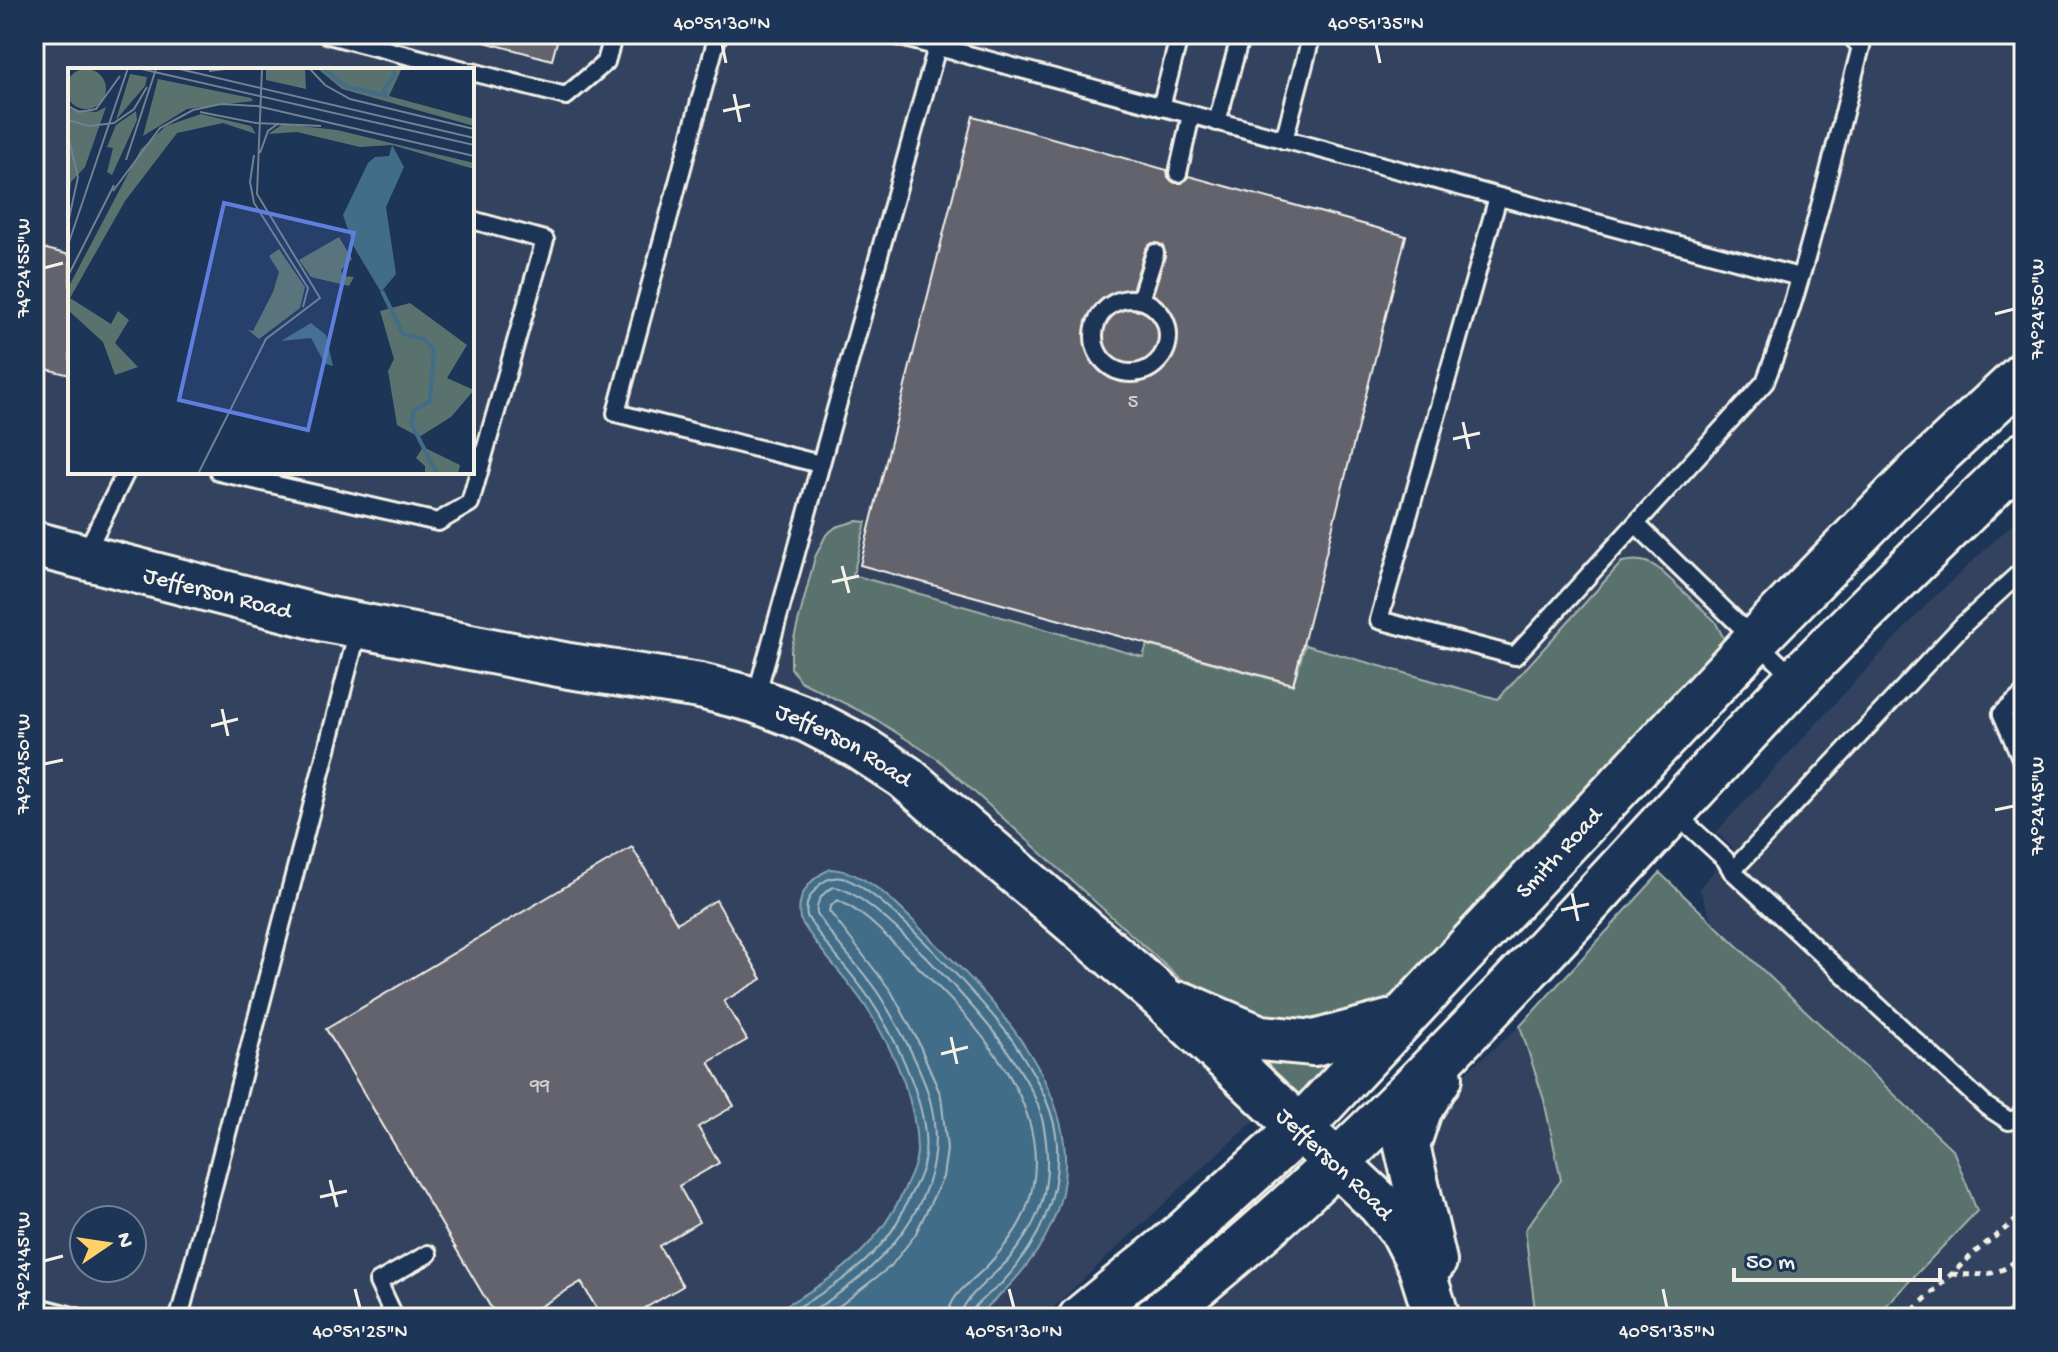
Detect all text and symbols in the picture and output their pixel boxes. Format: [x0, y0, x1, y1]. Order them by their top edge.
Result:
text: 40°51'30"N [674, 14, 770, 37]
text: 40°51'35"N [1328, 14, 1424, 37]
inset map [68, 68, 474, 474]
text: 74°24'55"W [14, 218, 37, 319]
text: 74°24'50"W [2028, 259, 2051, 360]
house number: 5 [1128, 392, 1138, 415]
street label: Jefferson Road [140, 562, 296, 628]
street label: Jefferson Road [771, 698, 918, 797]
text: 74°24'50"W [14, 714, 37, 815]
text: 74°24'45"W [2028, 757, 2051, 856]
street label: Smith Road [1511, 801, 1611, 906]
house number: 99 [529, 1076, 550, 1099]
street label: Jefferson Road [1269, 1102, 1399, 1229]
north arrow [68, 1204, 148, 1284]
text: 74°24'45"W [14, 1212, 37, 1311]
text: N [109, 1230, 138, 1250]
scale bar [1734, 1232, 1940, 1282]
text: 50 m [1746, 1249, 1795, 1278]
text: 40°51'25"N [312, 1322, 408, 1345]
text: 40°51'30"N [966, 1322, 1062, 1345]
text: 40°51'35"N [1619, 1322, 1715, 1345]

